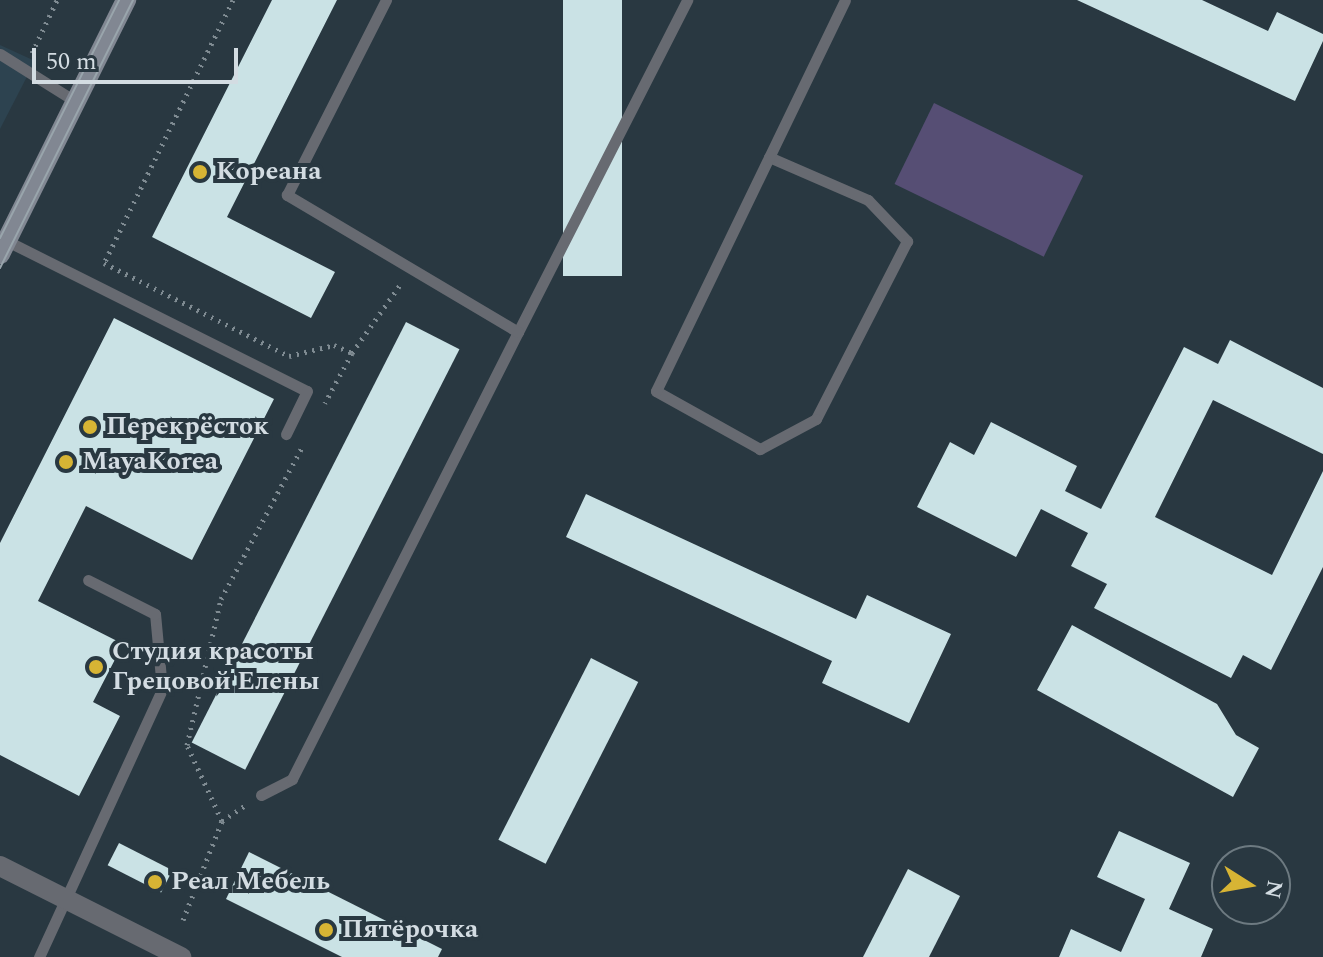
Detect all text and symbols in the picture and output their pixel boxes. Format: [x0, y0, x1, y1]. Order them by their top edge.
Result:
scale bar [36, 32, 242, 82]
text: 50 m [46, 44, 97, 80]
place label: Кореана [216, 156, 322, 188]
marker: Кореана [191, 163, 209, 181]
place label: Перекрёсток [106, 411, 269, 443]
marker: Перекрёсток [81, 418, 99, 436]
place label: MayaKorea [82, 446, 218, 478]
marker: MayaKorea [57, 453, 75, 471]
place label: Студия красоты Грецовой Елены [112, 636, 320, 698]
marker: Студия красоты Грецовой Елены [87, 658, 105, 676]
north arrow [1211, 845, 1291, 925]
place label: Реал Мебель [171, 866, 330, 898]
marker: Реал Мебель [146, 873, 164, 891]
text: N [1255, 877, 1291, 901]
place label: Пятёрочка [342, 914, 478, 946]
marker: Пятёрочка [317, 921, 335, 939]

